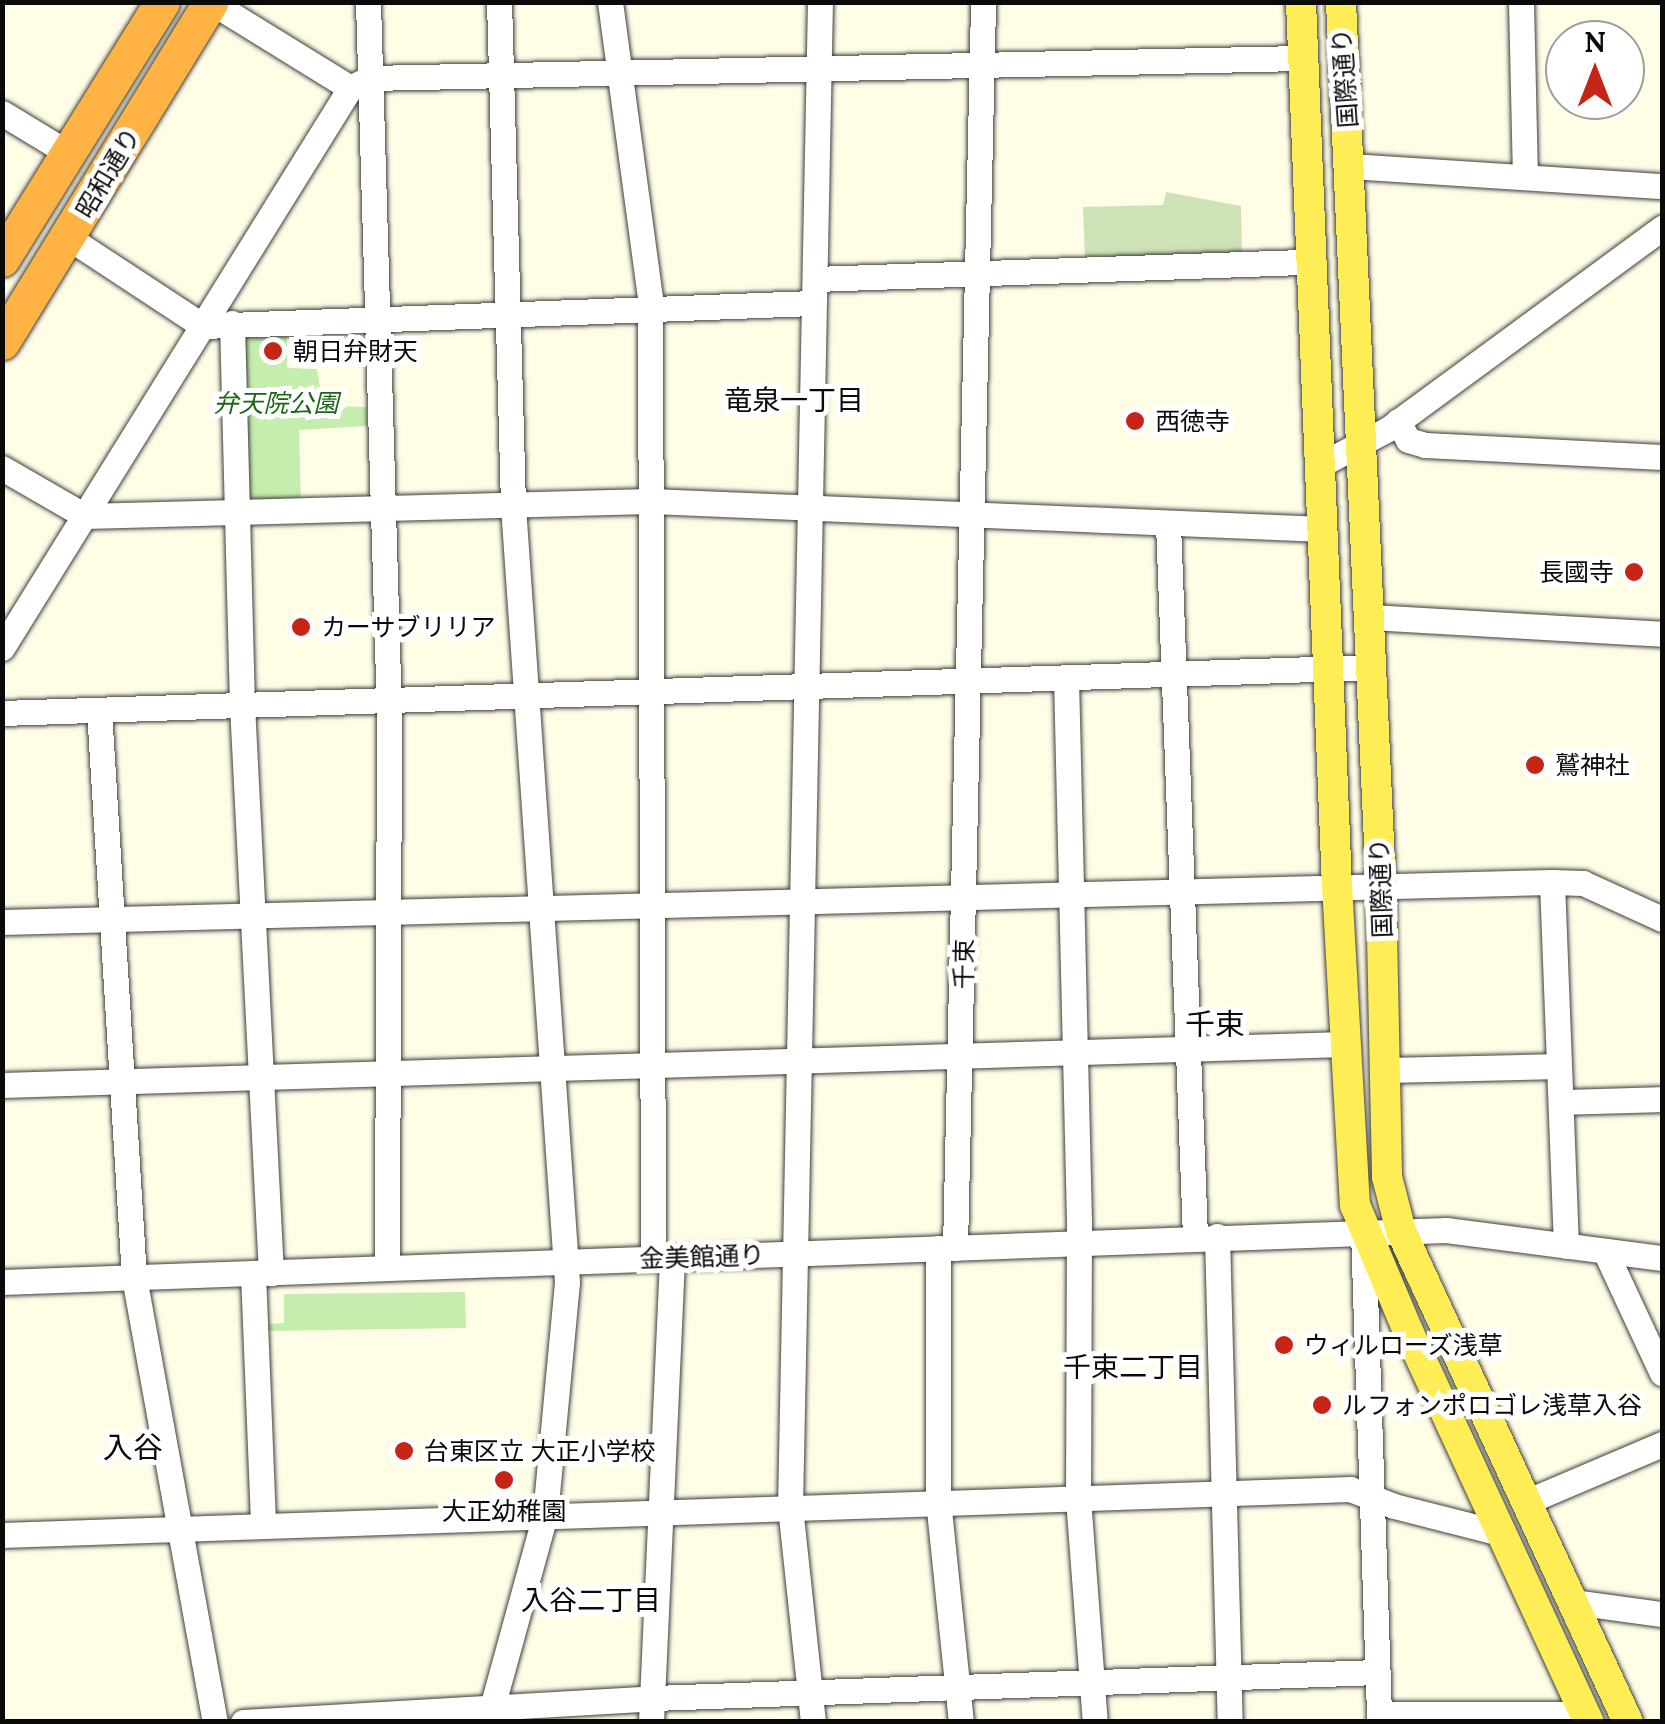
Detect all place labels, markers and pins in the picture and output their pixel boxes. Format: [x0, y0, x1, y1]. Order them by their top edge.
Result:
place label: 朝日弁財天 [293, 336, 418, 366]
marker: 朝日弁財天 [262, 340, 284, 362]
place label: 西徳寺 [1155, 406, 1230, 436]
marker: 西徳寺 [1124, 410, 1146, 432]
place label: 長國寺 [1539, 557, 1614, 587]
marker: 長國寺 [1623, 561, 1645, 583]
place label: カーサブリリア [321, 612, 496, 642]
marker: カーサブリリア [290, 616, 312, 638]
place label: 鷲神社 [1555, 750, 1630, 780]
marker: 鷲神社 [1524, 754, 1546, 776]
place label: ウィルローズ浅草 [1304, 1330, 1504, 1360]
marker: ウィルローズ浅草 [1273, 1334, 1295, 1356]
place label: ルフォンポロゴレ浅草入谷 [1342, 1390, 1642, 1420]
marker: ルフォンポロゴレ浅草入谷 [1311, 1394, 1333, 1416]
place label: 台東区立 大正小学校 [424, 1436, 656, 1466]
marker: 台東区立 大正小学校 [393, 1440, 415, 1462]
marker: 大正幼稚園 [493, 1469, 515, 1491]
place label: 大正幼稚園 [442, 1496, 566, 1526]

